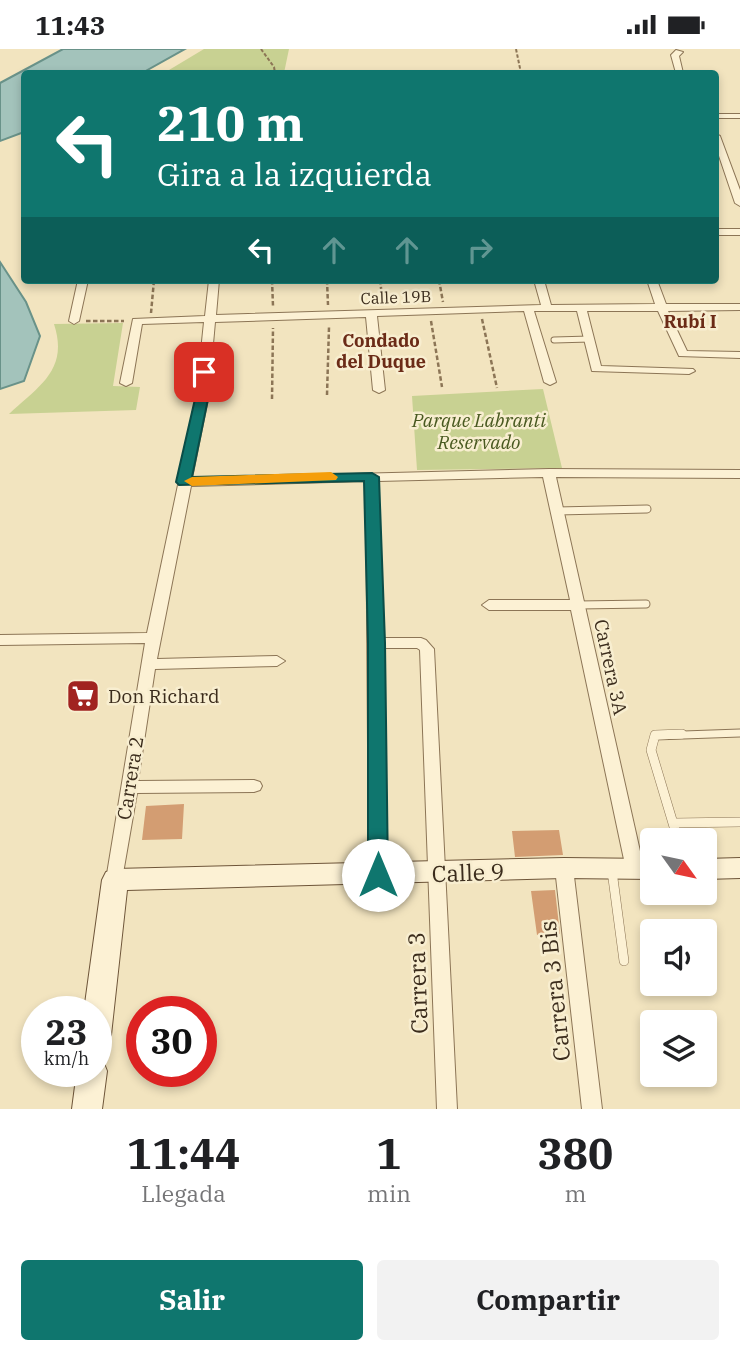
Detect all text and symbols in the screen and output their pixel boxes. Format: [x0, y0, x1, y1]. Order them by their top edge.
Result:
text: 11:43 [35, 8, 105, 42]
text: 210 m [157, 91, 304, 154]
icon: left [42, 98, 133, 189]
text: Gira a la izquierda [157, 153, 432, 195]
icon: left [242, 231, 280, 269]
icon: ahead [315, 231, 353, 269]
icon: ahead [388, 231, 426, 269]
icon: right [461, 231, 499, 269]
street label: Calle 19B [360, 286, 432, 308]
district label: Rubí I [663, 310, 717, 333]
district label: Condado del Duque [336, 329, 426, 373]
pin [174, 342, 234, 402]
icon: arrive [185, 353, 223, 391]
park label: Parque Labranti Reservado [411, 408, 546, 454]
street label: Carrera 3A [589, 617, 633, 717]
supermarket icon: Don Richard [64, 677, 102, 715]
place label: Don Richard [108, 684, 219, 708]
street label: Carrera 2 [112, 735, 148, 821]
north arrow [640, 828, 718, 905]
map controls [640, 828, 717, 1087]
position arrow [341, 838, 415, 912]
street label: Calle 9 [431, 856, 505, 888]
street label: Carrera 3 Bis [532, 919, 576, 1063]
button: sound [640, 919, 717, 996]
street label: Carrera 3 [400, 932, 434, 1034]
speed limit sign: 30 [126, 996, 217, 1087]
text: 23 [45, 1009, 88, 1055]
button: layers [640, 1010, 717, 1087]
text: km/h [44, 1047, 89, 1070]
text: 11:44 [127, 1126, 240, 1181]
text: 1 [376, 1126, 402, 1181]
text: 380 [538, 1126, 613, 1181]
text: Llegada [141, 1178, 226, 1208]
text: min [367, 1178, 411, 1208]
text: m [564, 1178, 586, 1208]
button: Salir [21, 1260, 363, 1340]
button: Compartir [377, 1260, 719, 1340]

